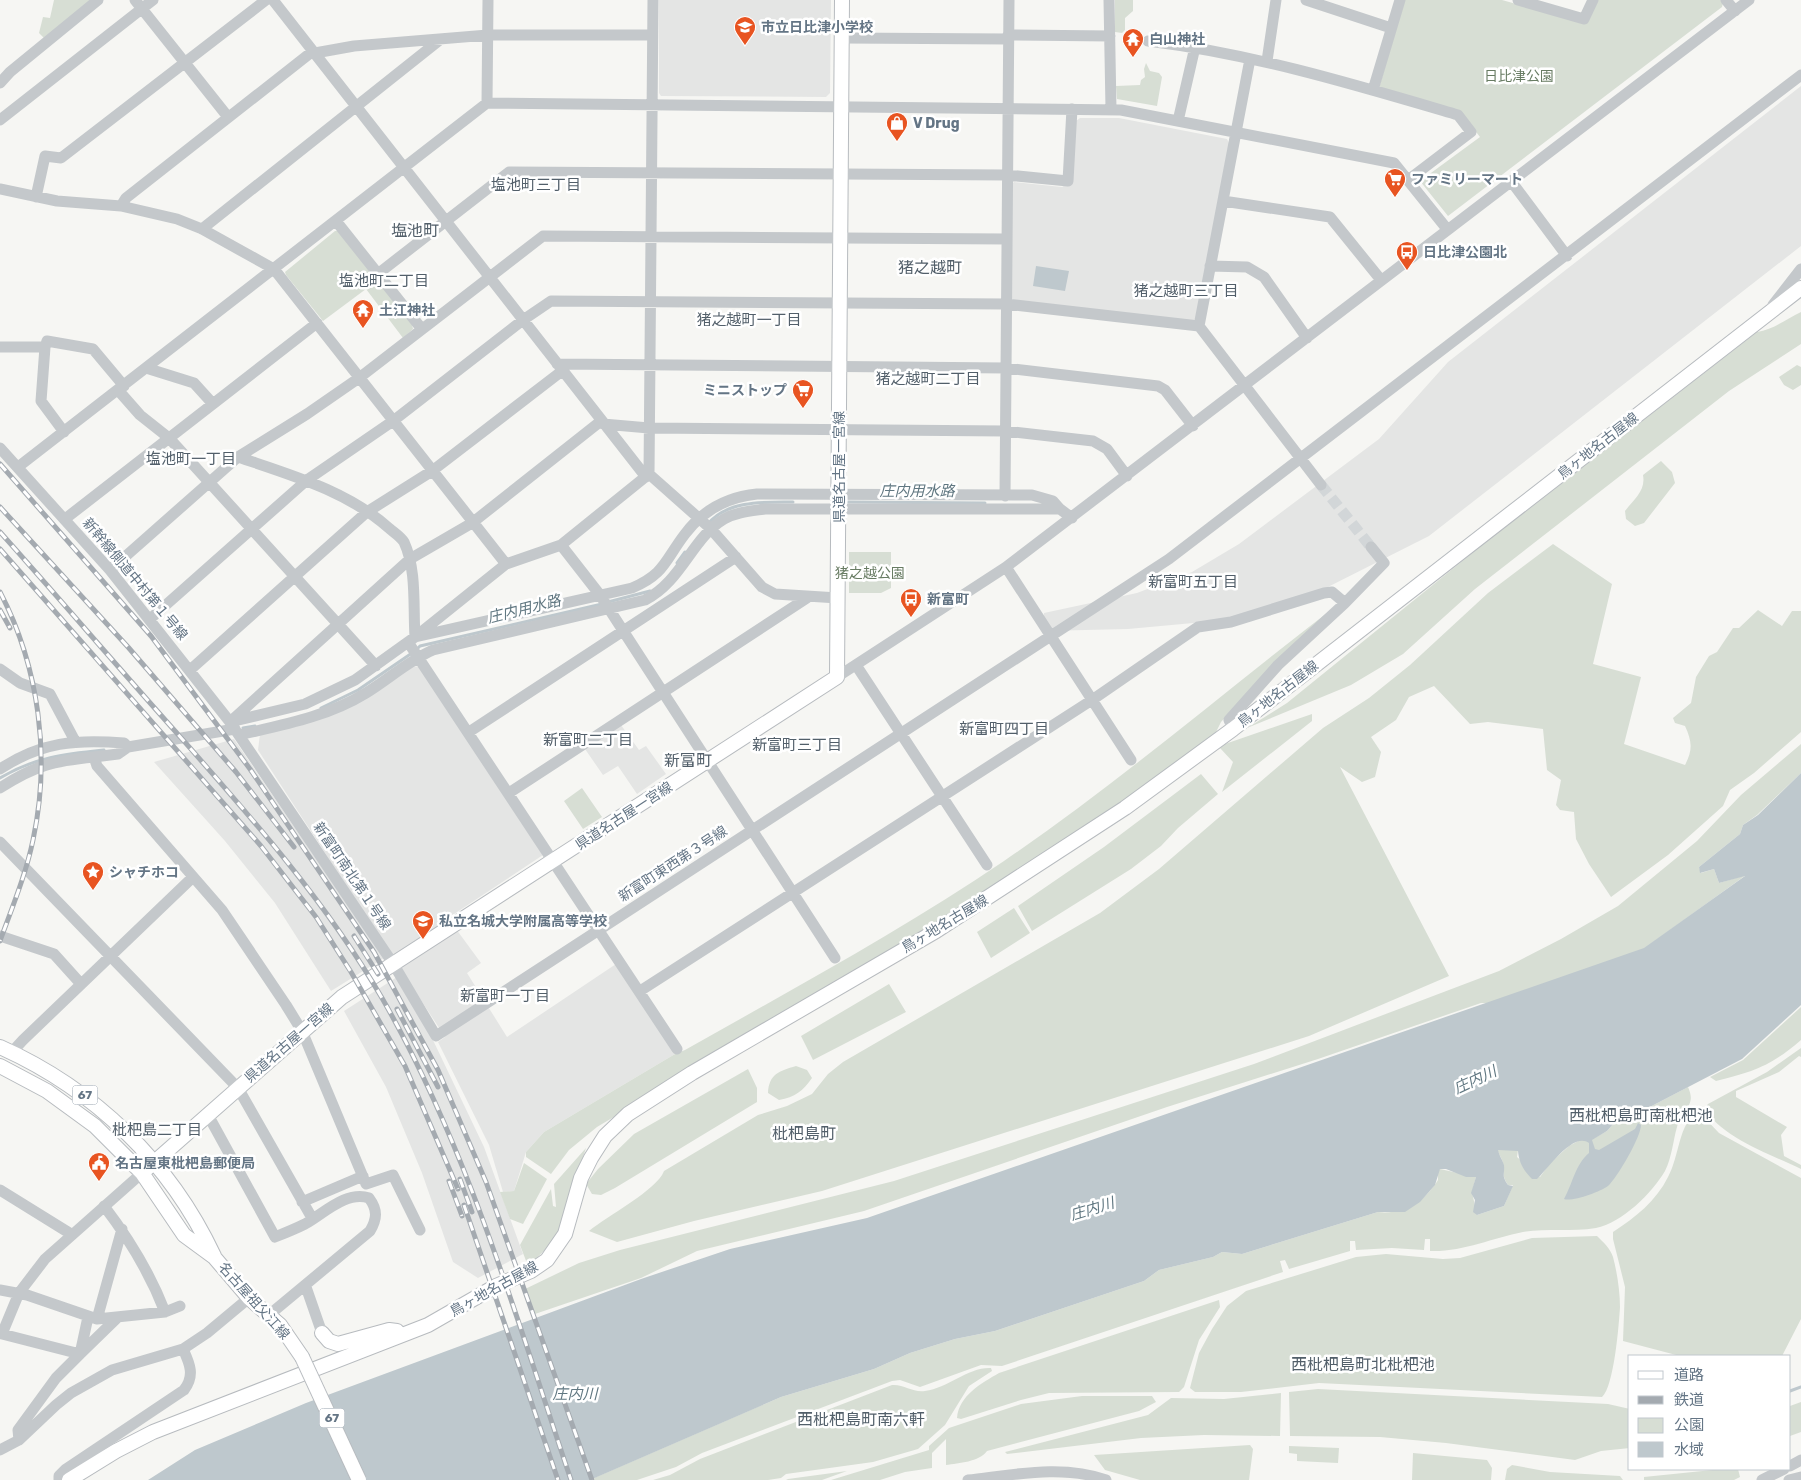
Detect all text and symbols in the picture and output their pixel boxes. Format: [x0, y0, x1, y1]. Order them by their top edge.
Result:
school or university icon: 市立日比津小学校 [733, 15, 757, 46]
place label: 市立日比津小学校 [761, 19, 873, 36]
temple icon: 白山神社 [1121, 27, 1145, 58]
place label: 白山神社 [1149, 31, 1205, 48]
park label: 日比津公園 [1484, 68, 1554, 85]
shop icon: V Drug [885, 111, 909, 142]
place label: V Drug [913, 115, 960, 132]
supermarket icon: ファミリーマート [1383, 167, 1407, 198]
place label: ファミリーマート [1411, 171, 1523, 188]
district label: 塩池町三丁目 [491, 176, 581, 194]
district label: 塩池町 [391, 221, 439, 240]
bus stop icon: 日比津公園北 [1395, 240, 1419, 271]
place label: 日比津公園北 [1423, 244, 1507, 261]
district label: 猪之越町 [898, 258, 962, 277]
district label: 塩池町二丁目 [339, 272, 429, 290]
district label: 猪之越町三丁目 [1133, 282, 1239, 300]
temple icon: 土江神社 [351, 298, 375, 329]
place label: 土江神社 [379, 302, 435, 319]
district label: 猪之越町一丁目 [696, 311, 802, 329]
district label: 猪之越町二丁目 [875, 370, 981, 388]
supermarket icon: ミニストップ [791, 378, 815, 409]
place label: ミニストップ [703, 382, 787, 399]
street label: 鳥ヶ地名古屋線 [1554, 409, 1642, 483]
street label: 県道名古屋一宮線 [831, 411, 848, 523]
district label: 塩池町一丁目 [146, 450, 236, 468]
water label: 庄内用水路 [879, 482, 956, 500]
street label: 新幹線側道中村第１号線 [79, 515, 191, 643]
park label: 猪之越公園 [835, 565, 905, 582]
district label: 新富町五丁目 [1148, 573, 1238, 591]
bus stop icon: 新富町 [899, 587, 923, 618]
water label: 庄内用水路 [485, 591, 564, 627]
place label: 新富町 [927, 591, 969, 608]
street label: 鳥ヶ地名古屋線 [1234, 657, 1322, 731]
district label: 新富町四丁目 [959, 720, 1049, 738]
district label: 新富町二丁目 [543, 731, 633, 749]
district label: 新富町三丁目 [752, 736, 842, 754]
district label: 新富町 [664, 751, 712, 770]
street label: 県道名古屋一宮線 [572, 778, 676, 854]
street label: 新富町南北第１号線 [310, 819, 394, 933]
street label: 新富町東西第３号線 [616, 823, 730, 905]
place icon: シャチホコ [81, 860, 105, 891]
place label: シャチホコ [109, 864, 179, 881]
street label: 鳥ヶ地名古屋線 [899, 891, 991, 957]
school or university icon: 私立名城大学附属高等学校 [411, 909, 435, 940]
place label: 私立名城大学附属高等学校 [439, 913, 607, 930]
district label: 新富町一丁目 [460, 987, 550, 1005]
street label: 県道名古屋一宮線 [241, 1000, 337, 1086]
water label: 庄内川 [1451, 1061, 1501, 1098]
road number: 67 [72, 1086, 98, 1104]
district label: 西枇杷島町南枇杷池 [1569, 1106, 1713, 1125]
district label: 枇杷島二丁目 [112, 1121, 202, 1139]
district label: 枇杷島町 [772, 1124, 836, 1143]
public building icon: 名古屋東枇杷島郵便局 [87, 1151, 111, 1182]
place label: 名古屋東枇杷島郵便局 [115, 1155, 255, 1172]
water label: 庄内川 [1068, 1193, 1118, 1224]
street label: 鳥ヶ地名古屋線 [447, 1258, 541, 1320]
street label: 名古屋祖父江線 [215, 1259, 293, 1343]
district label: 西枇杷島町北枇杷池 [1291, 1355, 1435, 1374]
legend [1628, 1355, 1791, 1470]
text: 道路 [1674, 1366, 1704, 1384]
water label: 庄内川 [552, 1385, 599, 1403]
text: 鉄道 [1674, 1391, 1704, 1409]
road number: 67 [320, 1409, 344, 1428]
district label: 西枇杷島町南六軒 [797, 1410, 925, 1429]
text: 公園 [1674, 1416, 1704, 1434]
text: 水域 [1674, 1441, 1704, 1459]

